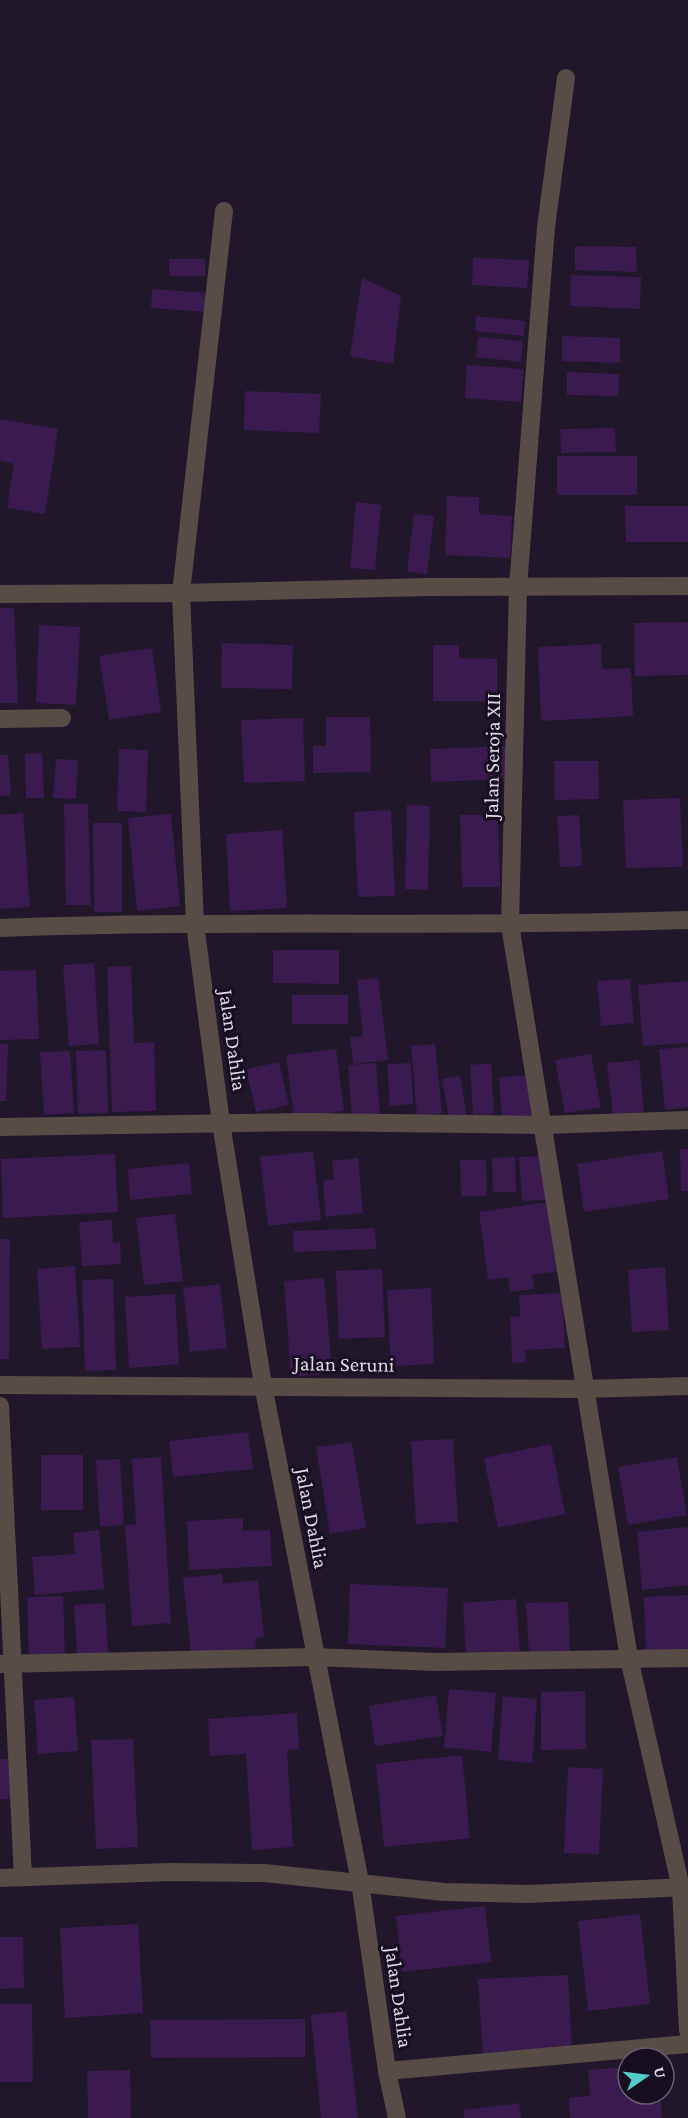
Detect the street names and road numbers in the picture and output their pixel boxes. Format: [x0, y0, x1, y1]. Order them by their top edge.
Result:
street label: Jalan Seroja XII [479, 693, 505, 821]
street label: Jalan Dahlia [214, 986, 252, 1093]
street label: Jalan Seruni [291, 1351, 395, 1377]
street label: Jalan Dahlia [290, 1464, 334, 1571]
street label: Jalan Dahlia [380, 1943, 418, 2050]

